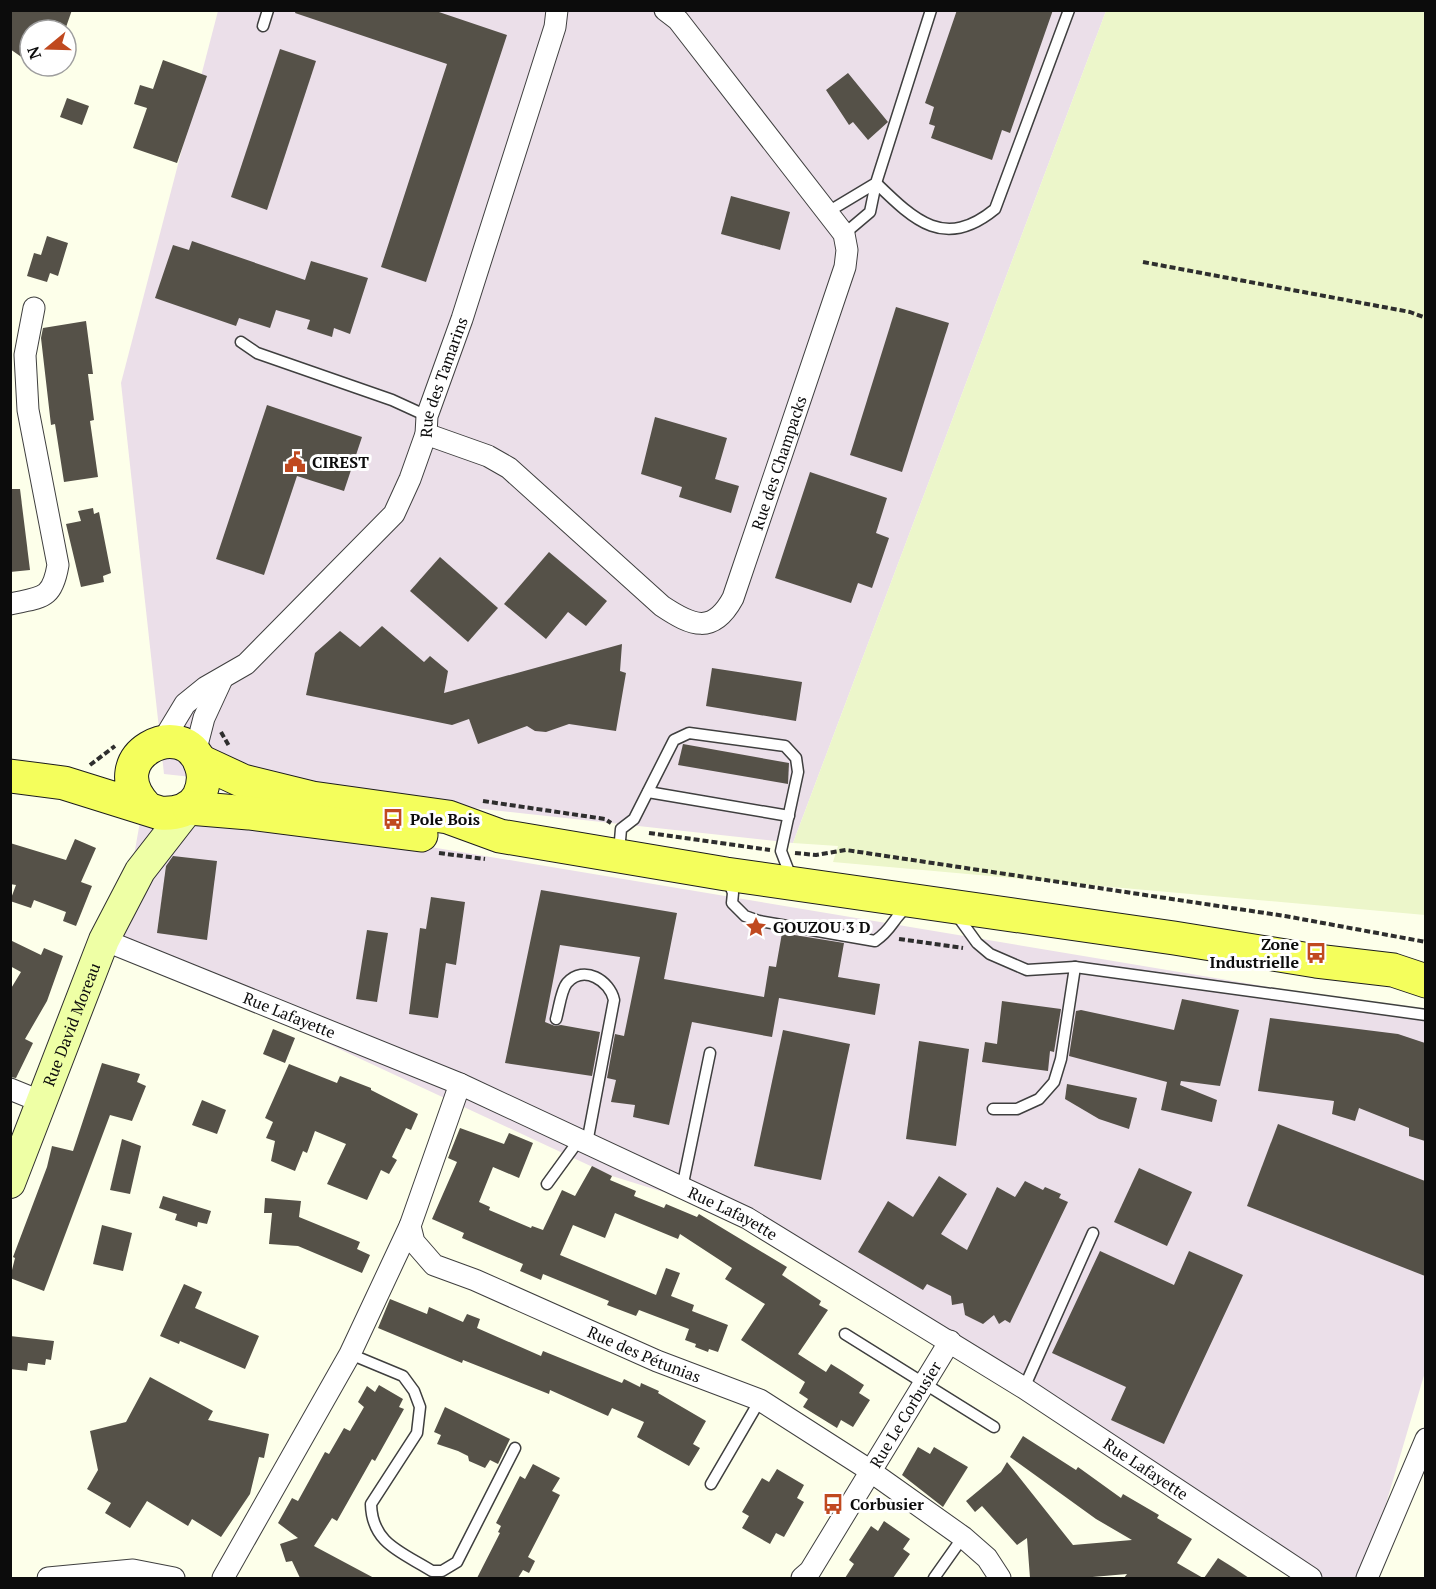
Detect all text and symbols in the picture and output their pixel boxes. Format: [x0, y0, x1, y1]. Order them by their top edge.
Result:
north arrow [18, 18, 78, 78]
text: N [21, 44, 46, 62]
street label: Rue des Tamarins [415, 314, 473, 438]
street label: Rue des Champacks [746, 393, 812, 533]
public building icon: CIREST [283, 450, 307, 474]
place label: CIREST [312, 451, 369, 473]
bus stop icon: Pole Bois [381, 807, 405, 831]
place label: Pole Bois [410, 808, 480, 830]
place icon: GOUZOU 3 D [744, 915, 768, 939]
place label: GOUZOU 3 D [773, 916, 871, 938]
place label: Zone Industrielle [1210, 933, 1299, 973]
bus stop icon: Zone Industrielle [1304, 941, 1328, 965]
street label: Rue David Moreau [37, 960, 105, 1089]
street label: Rue Lafayette [240, 987, 339, 1043]
street label: Rue Lafayette [685, 1181, 782, 1245]
street label: Rue des Pétunias [584, 1321, 704, 1388]
street label: Rue Le Corbusier [865, 1356, 947, 1472]
street label: Rue Lafayette [1099, 1433, 1193, 1505]
bus stop icon: Corbusier [821, 1492, 845, 1516]
place label: Corbusier [850, 1493, 924, 1515]

